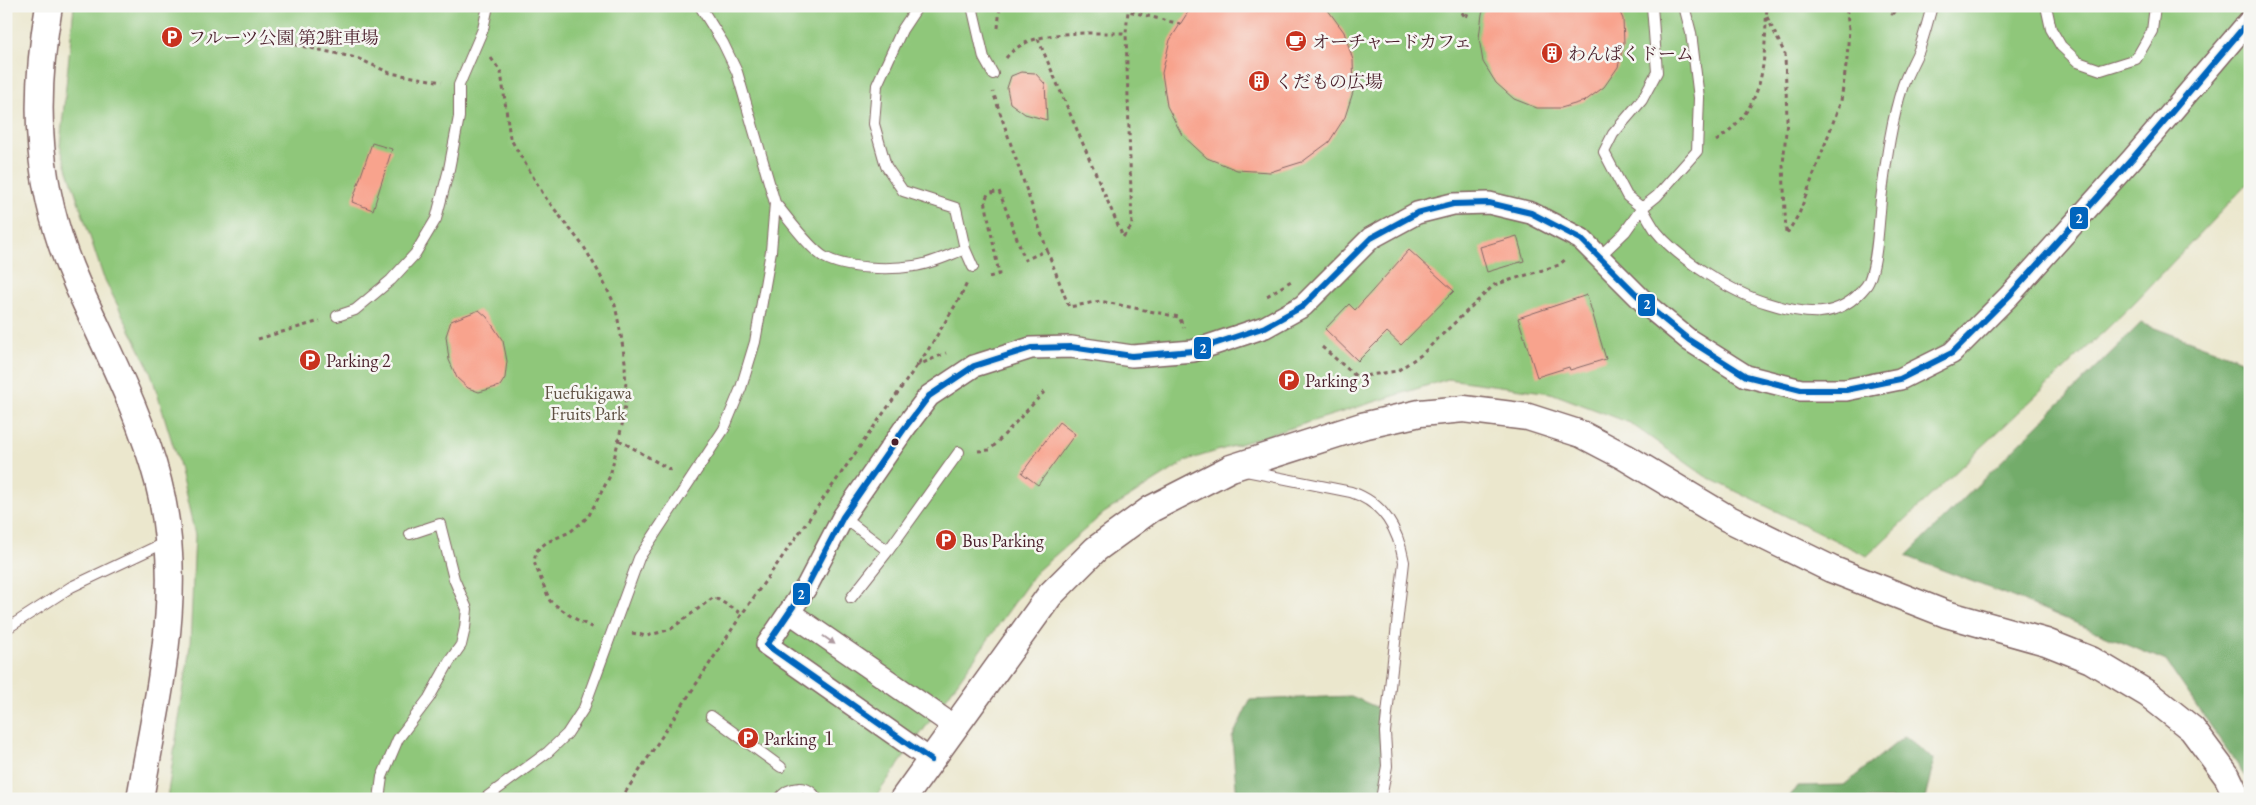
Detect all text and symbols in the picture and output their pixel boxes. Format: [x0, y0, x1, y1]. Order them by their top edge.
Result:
parking icon: フルーツ公園 第2駐車場 [160, 25, 184, 49]
place label: フルーツ公園 第2駐車場 [188, 26, 379, 49]
cafe icon: オーチャードカフェ [1284, 29, 1308, 53]
place label: オーチャードカフェ [1312, 30, 1472, 53]
building icon: わんぱくドーム [1540, 41, 1564, 65]
place label: わんぱくドーム [1568, 42, 1694, 65]
building icon: くだもの広場 [1247, 69, 1271, 93]
place label: くだもの広場 [1275, 70, 1383, 93]
line badge: 2 [2069, 206, 2089, 230]
text: 2 [2075, 209, 2083, 227]
line badge: 2 [1637, 293, 1656, 317]
text: 2 [1643, 295, 1651, 313]
line badge: 2 [1193, 336, 1212, 360]
text: 2 [1199, 339, 1207, 357]
parking icon: Parking 2 [298, 348, 322, 372]
place label: Parking 2 [326, 349, 391, 372]
parking icon: Parking 3 [1277, 368, 1301, 392]
place label: Parking 3 [1305, 369, 1370, 392]
park label: Fuefukigawa Fruits Park [544, 381, 633, 425]
unlabelled marker [890, 437, 900, 447]
parking icon: Bus Parking [934, 528, 958, 552]
place label: Bus Parking [962, 529, 1044, 552]
line badge: 2 [792, 582, 811, 606]
text: 2 [797, 585, 805, 603]
one-way arrow [822, 635, 836, 645]
parking icon: Parking １ [736, 726, 760, 750]
place label: Parking １ [764, 727, 838, 750]

